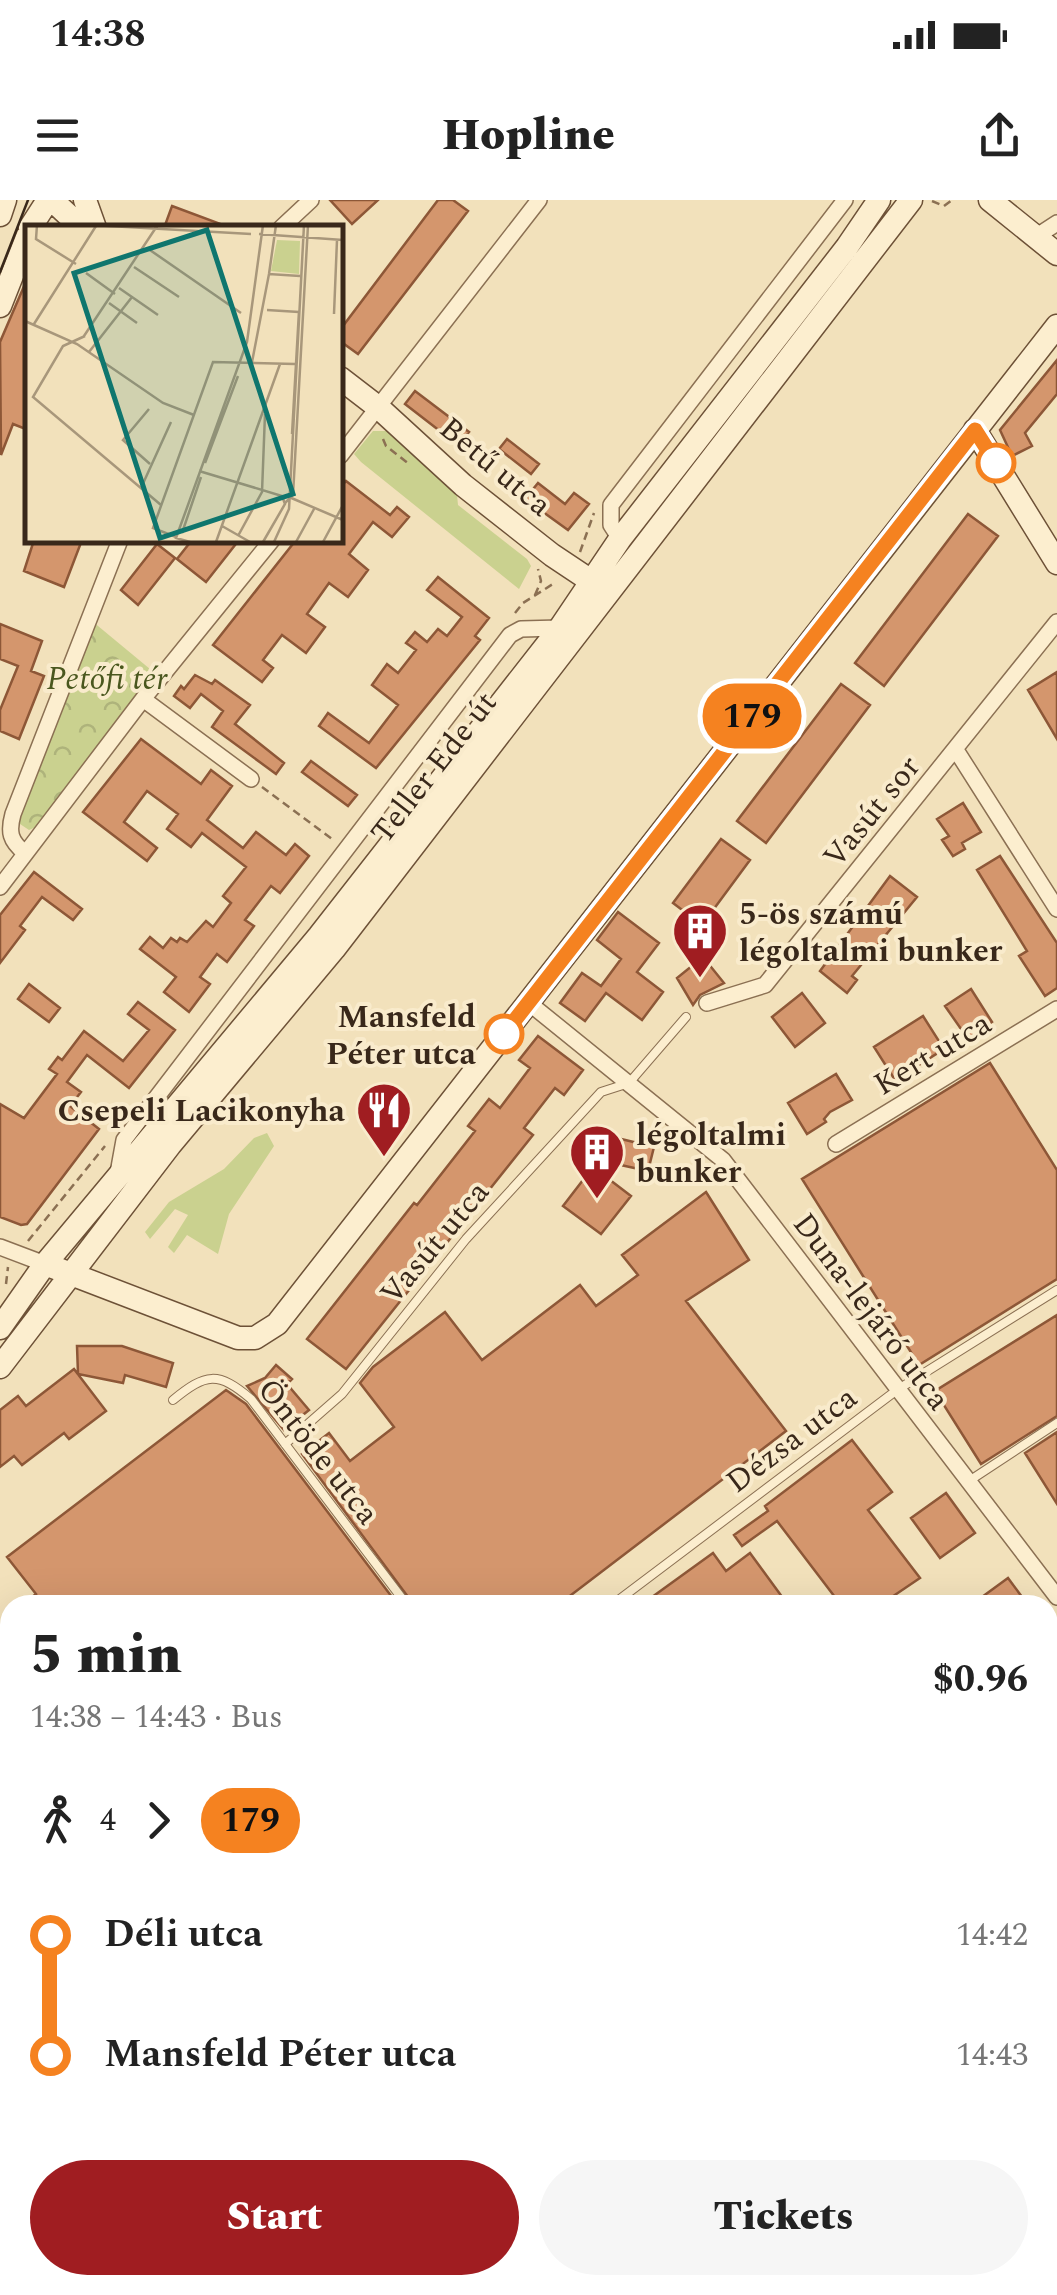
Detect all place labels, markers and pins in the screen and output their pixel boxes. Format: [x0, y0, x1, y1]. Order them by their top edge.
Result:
unlabelled marker [977, 444, 1015, 482]
place label: 5-ös számú légoltalmi bunker [739, 890, 1003, 976]
building icon: 5-ös számú légoltalmi bunker [670, 901, 730, 980]
place label: Mansfeld Péter utca [326, 993, 477, 1079]
marker: Mansfeld Péter utca [485, 1015, 523, 1053]
restaurant icon: Csepeli Lacikonyha [354, 1080, 414, 1159]
place label: Csepeli Lacikonyha [58, 1087, 346, 1136]
place label: légoltalmi bunker [636, 1111, 786, 1197]
building icon: légoltalmi bunker [567, 1122, 627, 1201]

